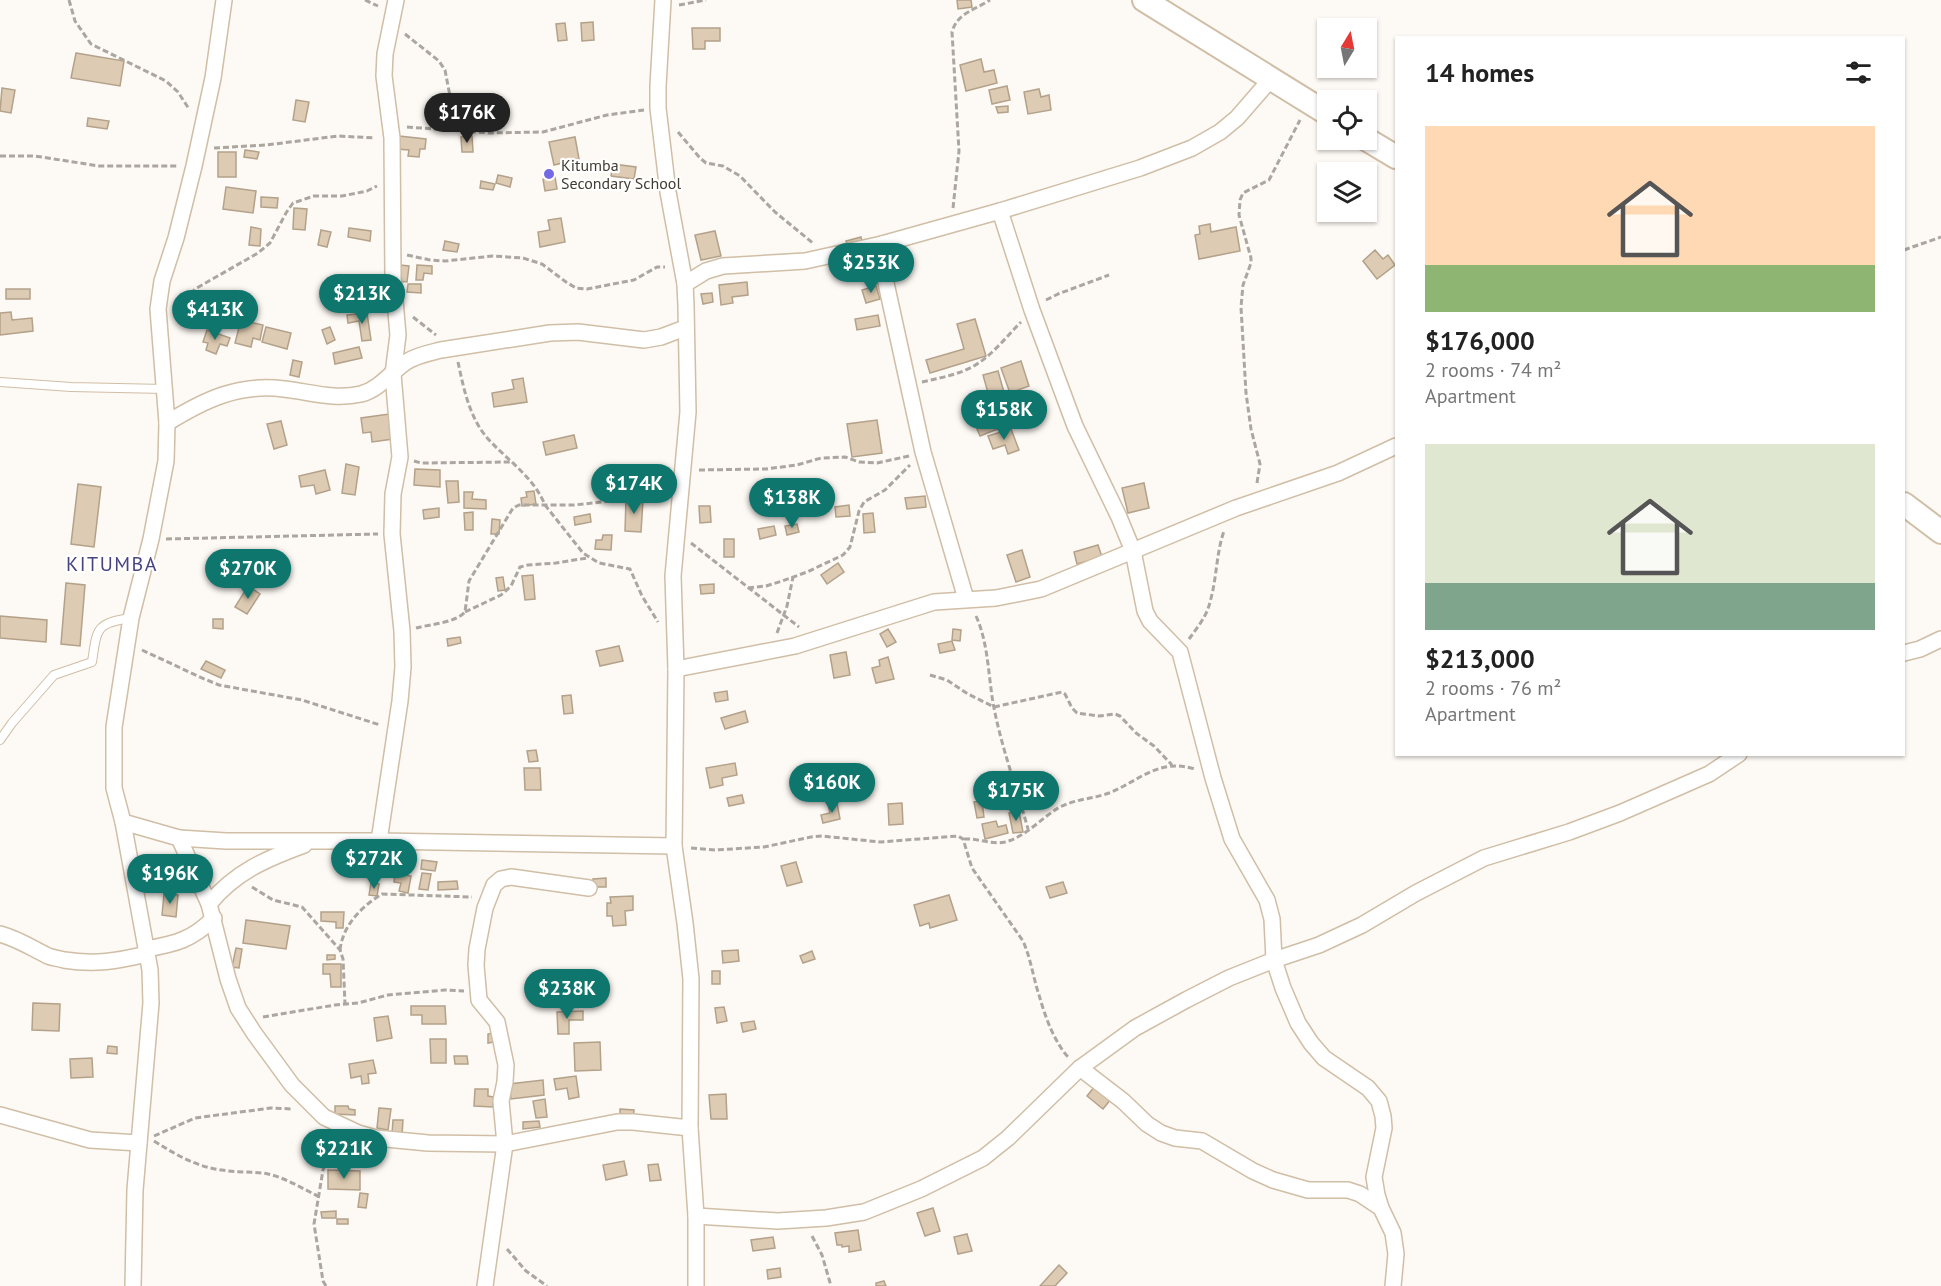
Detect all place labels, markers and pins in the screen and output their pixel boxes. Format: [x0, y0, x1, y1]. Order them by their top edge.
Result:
pin: $176K [425, 93, 509, 144]
place label: Kitumba Secondary School [561, 155, 681, 193]
marker: Kitumba Secondary School [542, 167, 556, 181]
pin: $253K [829, 243, 913, 294]
pin: $213K [320, 274, 404, 325]
pin: $413K [173, 290, 257, 341]
pin: $158K [962, 390, 1046, 441]
pin: $174K [592, 464, 676, 515]
pin: $138K [750, 478, 834, 529]
pin: $270K [206, 549, 290, 600]
pin: $160K [790, 763, 874, 814]
pin: $175K [974, 771, 1058, 822]
pin: $272K [332, 839, 416, 890]
pin: $196K [128, 854, 212, 905]
pin: $238K [525, 969, 609, 1020]
pin: $221K [302, 1129, 386, 1180]

